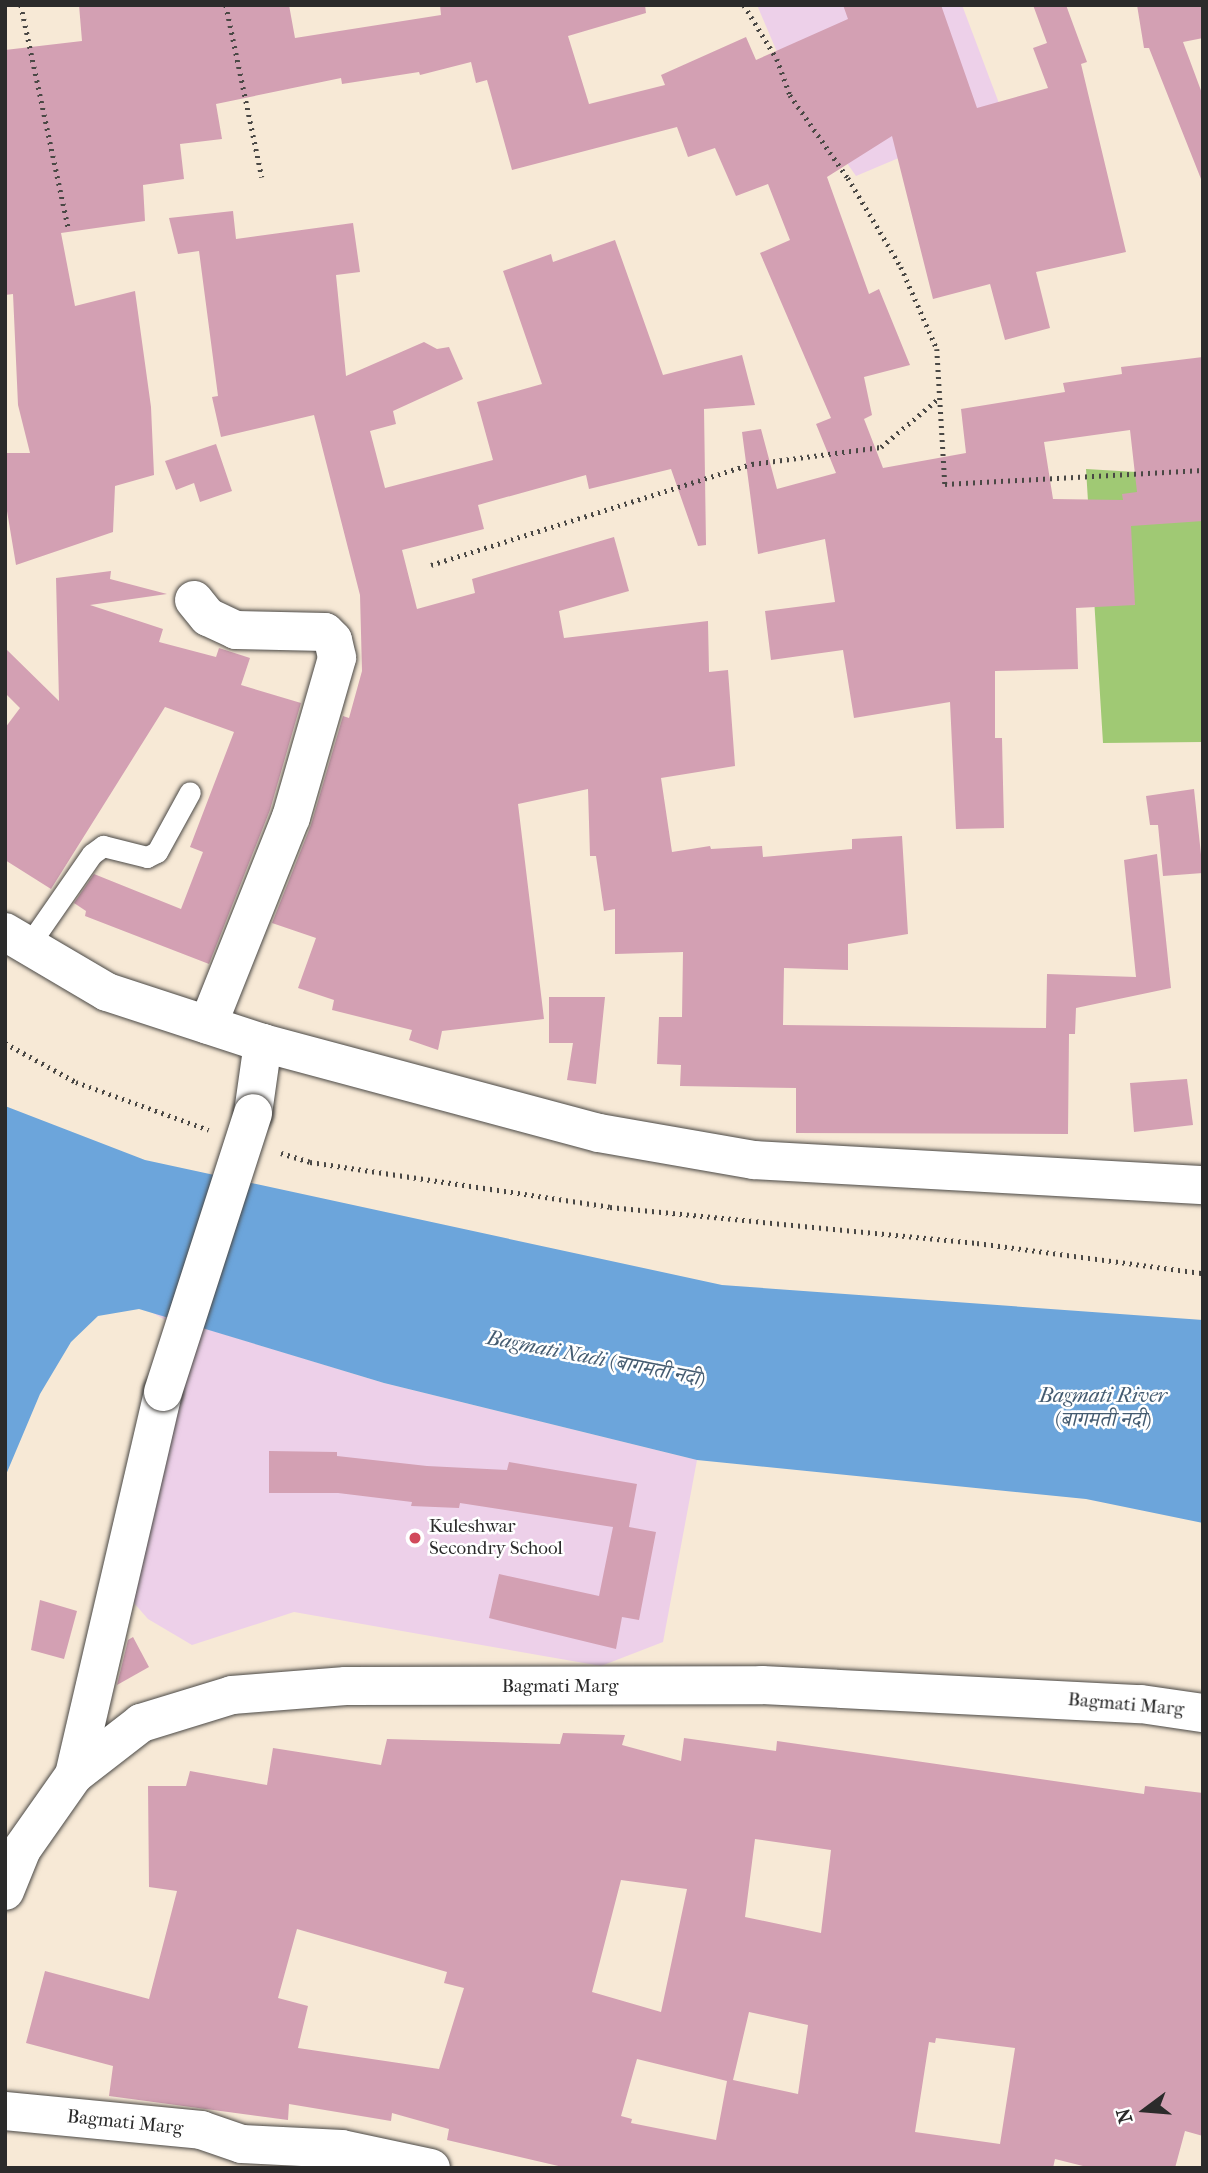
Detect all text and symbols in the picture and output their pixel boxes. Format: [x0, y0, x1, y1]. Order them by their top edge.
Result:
water label: Bagmati Nadi (बागमती नदी) [485, 1324, 707, 1392]
water label: Bagmati River (बागमती नदी) [1039, 1382, 1167, 1432]
place label: Kuleshwar Secondry School [429, 1516, 563, 1560]
marker: Kuleshwar Secondry School [407, 1530, 423, 1546]
street label: Bagmati Marg [502, 1676, 618, 1698]
street label: Bagmati Marg [1067, 1689, 1185, 1721]
north arrow [1110, 2075, 1180, 2145]
street label: Bagmati Marg [66, 2106, 184, 2140]
text: N [1112, 2106, 1137, 2126]

